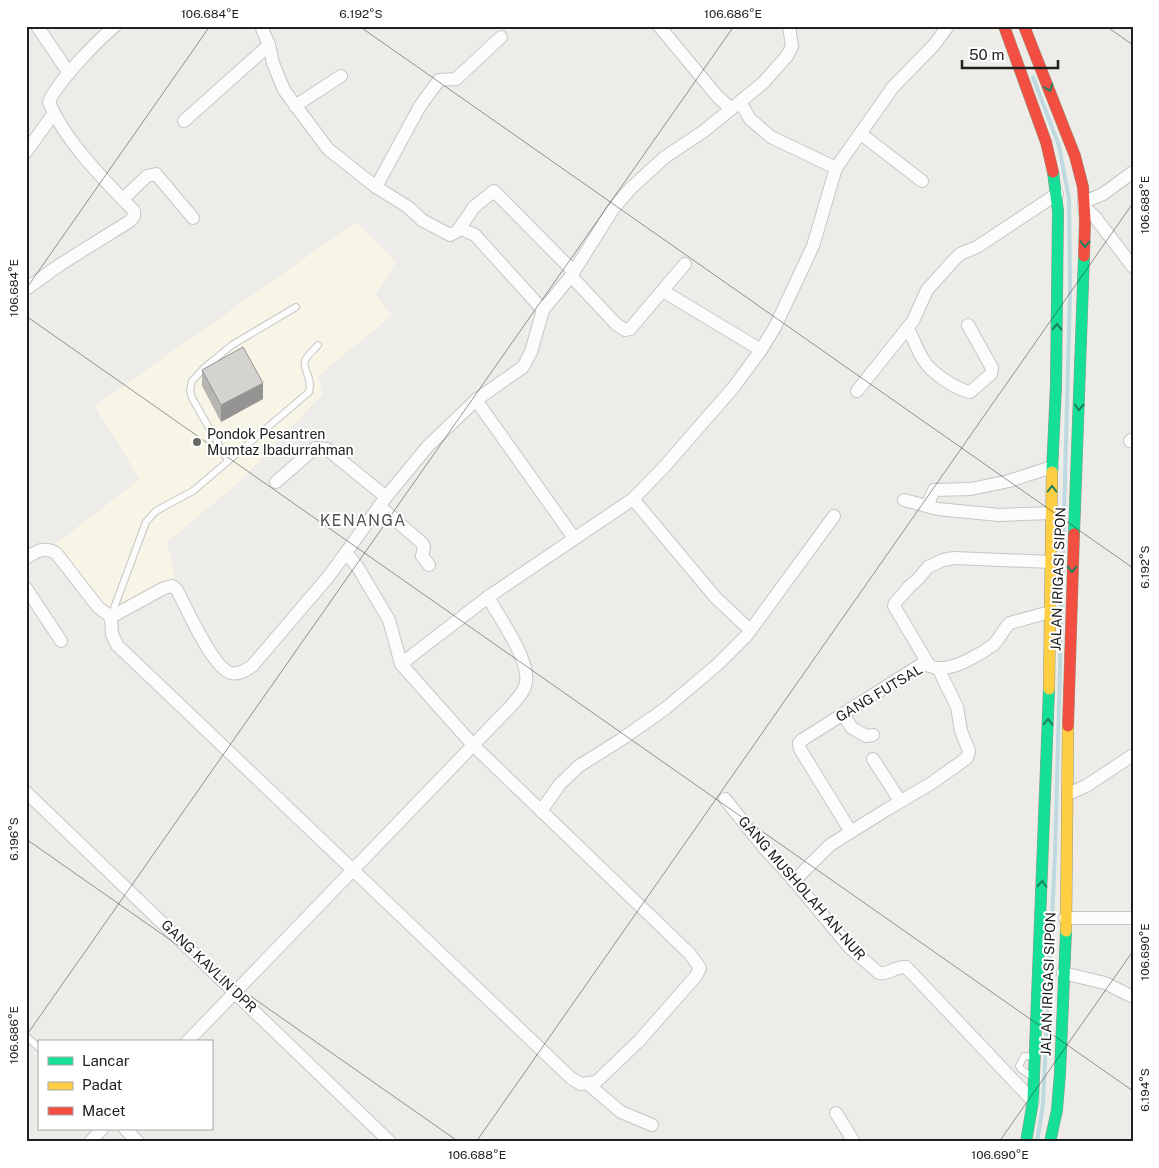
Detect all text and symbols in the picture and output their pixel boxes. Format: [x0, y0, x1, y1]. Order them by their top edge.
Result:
text: 106.684°E [181, 7, 239, 21]
text: 6.192°S [339, 7, 383, 21]
text: 106.686°E [704, 7, 762, 21]
scale bar [962, 38, 1058, 70]
text: 50 m [969, 46, 1004, 63]
one-way arrow [1043, 83, 1053, 91]
text: 106.688°E [1138, 176, 1152, 234]
one-way arrow [1080, 241, 1090, 249]
text: 106.684°E [7, 259, 21, 317]
one-way arrow [1052, 323, 1062, 330]
one-way arrow [1074, 403, 1085, 411]
place label: Pondok Pesantren Mumtaz Ibadurrahman [207, 426, 354, 458]
marker: Pondok Pesantren Mumtaz Ibadurrahman [191, 436, 203, 448]
one-way arrow [1047, 485, 1057, 492]
street label: JALAN IRIGASI SIPON [1047, 507, 1069, 651]
district label: KENANGA [320, 511, 406, 530]
text: 6.192°S [1138, 545, 1152, 589]
one-way arrow [1067, 565, 1078, 573]
street label: GANG FUTSAL [833, 661, 925, 725]
one-way arrow [1043, 717, 1054, 725]
street label: GANG MUSHOLAH AN-NUR [735, 813, 869, 963]
text: 6.196°S [7, 817, 21, 861]
one-way arrow [1037, 880, 1048, 888]
street label: JALAN IRIGASI SIPON [1037, 912, 1059, 1056]
street label: GANG KAVLIN DPR [158, 916, 260, 1016]
text: 106.690°E [1138, 923, 1152, 981]
text: 106.686°E [7, 1006, 21, 1064]
legend [38, 1040, 212, 1130]
text: Lancar [82, 1052, 130, 1069]
text: 6.194°S [1138, 1068, 1152, 1112]
text: Padat [82, 1076, 123, 1093]
text: Macet [82, 1102, 126, 1119]
text: 106.688°E [448, 1148, 506, 1162]
text: 106.690°E [971, 1148, 1029, 1162]

